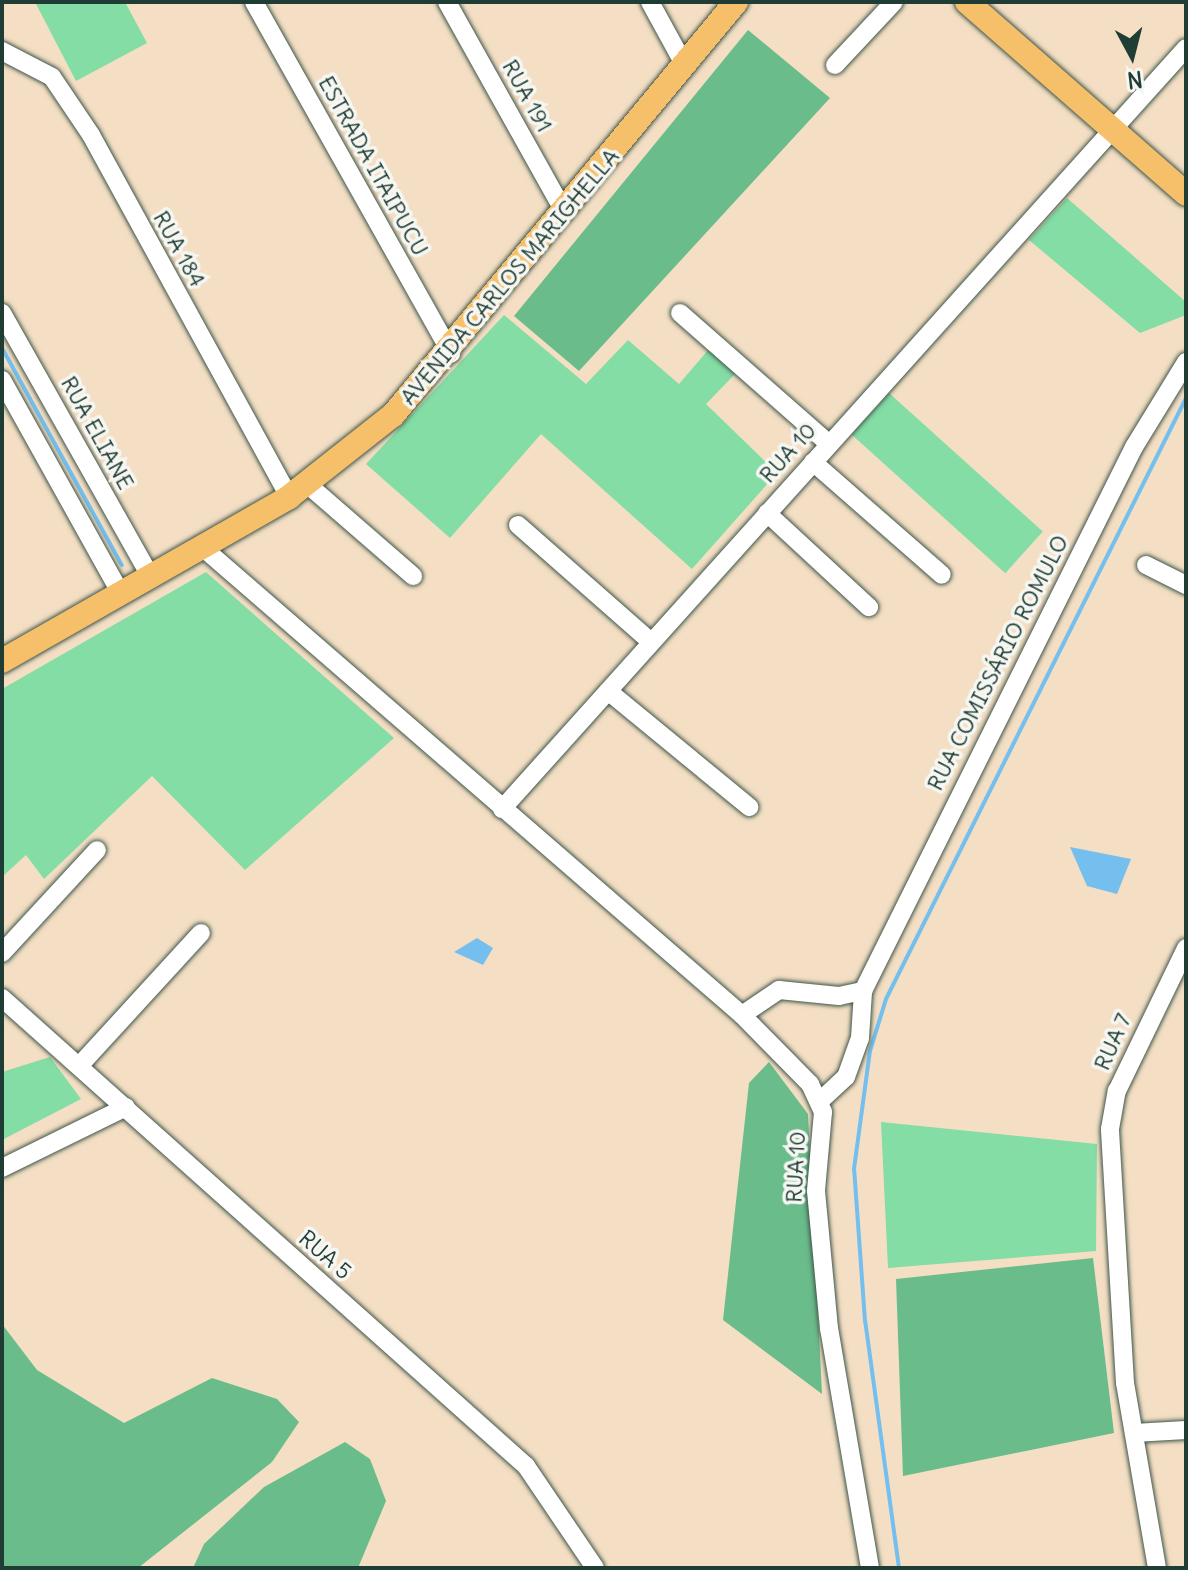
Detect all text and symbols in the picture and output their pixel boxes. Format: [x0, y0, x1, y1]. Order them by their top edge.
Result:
north arrow [1092, 16, 1172, 96]
street label: RUA 191 [496, 55, 558, 137]
text: N [1126, 65, 1144, 95]
street label: ESTRADA ITAIPUCU [313, 72, 433, 260]
street label: AVENIDA CARLOS MARIGHELLA [395, 144, 625, 410]
street label: RUA 184 [147, 207, 211, 291]
street label: RUA ELIANE [55, 372, 139, 494]
street label: RUA 10 [754, 418, 822, 488]
street label: RUA COMISSÁRIO ROMULO [922, 531, 1074, 795]
street label: RUA 7 [1089, 1010, 1137, 1074]
street label: RUA 10 [781, 1131, 811, 1203]
street label: RUA 5 [293, 1225, 357, 1285]

